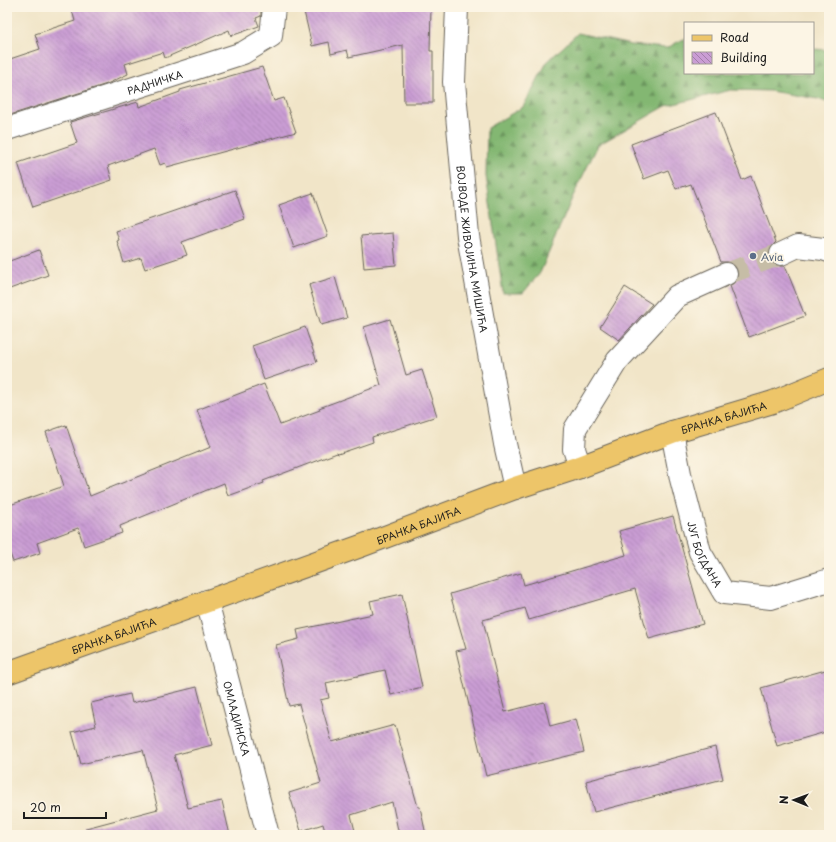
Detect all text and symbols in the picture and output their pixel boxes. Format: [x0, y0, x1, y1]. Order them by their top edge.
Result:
legend [684, 22, 814, 74]
text: Road [720, 28, 749, 46]
text: Building [720, 48, 767, 66]
street label: РАДНИЧКА [125, 65, 185, 97]
street label: ВОЈВОДЕ ЖИВОЈИНА МИШИЋА [454, 165, 493, 334]
place label: Avia [761, 249, 784, 264]
marker: Avia [748, 251, 758, 261]
street label: БРАНКА БАЈИЋА [679, 397, 768, 437]
street label: БРАНКА БАЈИЋА [374, 502, 463, 547]
street label: ЈУГ БОГДАНА [685, 519, 726, 590]
street label: БРАНКА БАЈИЋА [69, 613, 158, 657]
street label: ОМЛАДИНСКА [221, 679, 255, 758]
north arrow [774, 780, 814, 820]
scale bar [24, 794, 106, 820]
text: N [775, 795, 792, 804]
text: 20 m [30, 798, 61, 816]

